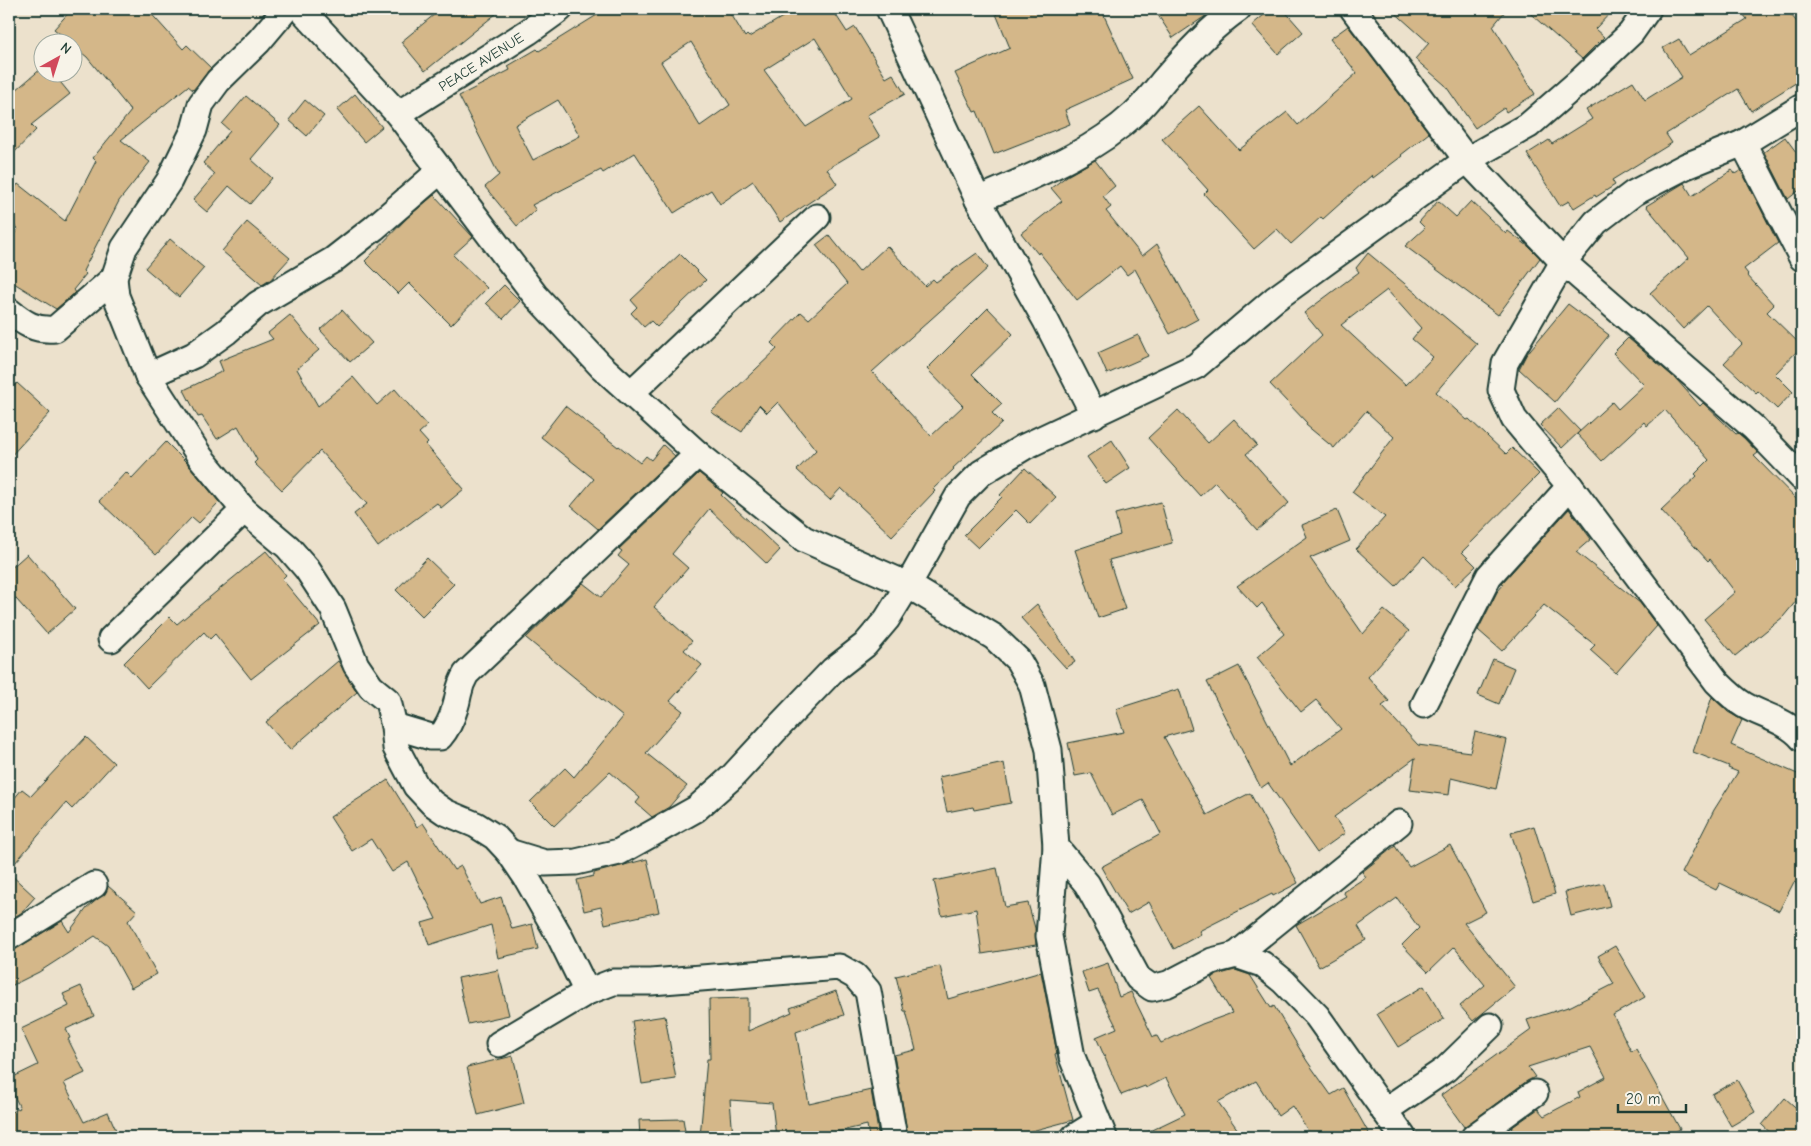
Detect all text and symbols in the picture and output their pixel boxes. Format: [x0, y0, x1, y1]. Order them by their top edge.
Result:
street label: PEACE AVENUE [435, 29, 526, 95]
north arrow [32, 32, 82, 82]
text: N [57, 39, 75, 58]
scale bar [1618, 1081, 1686, 1113]
text: 20 m [1626, 1090, 1660, 1108]

